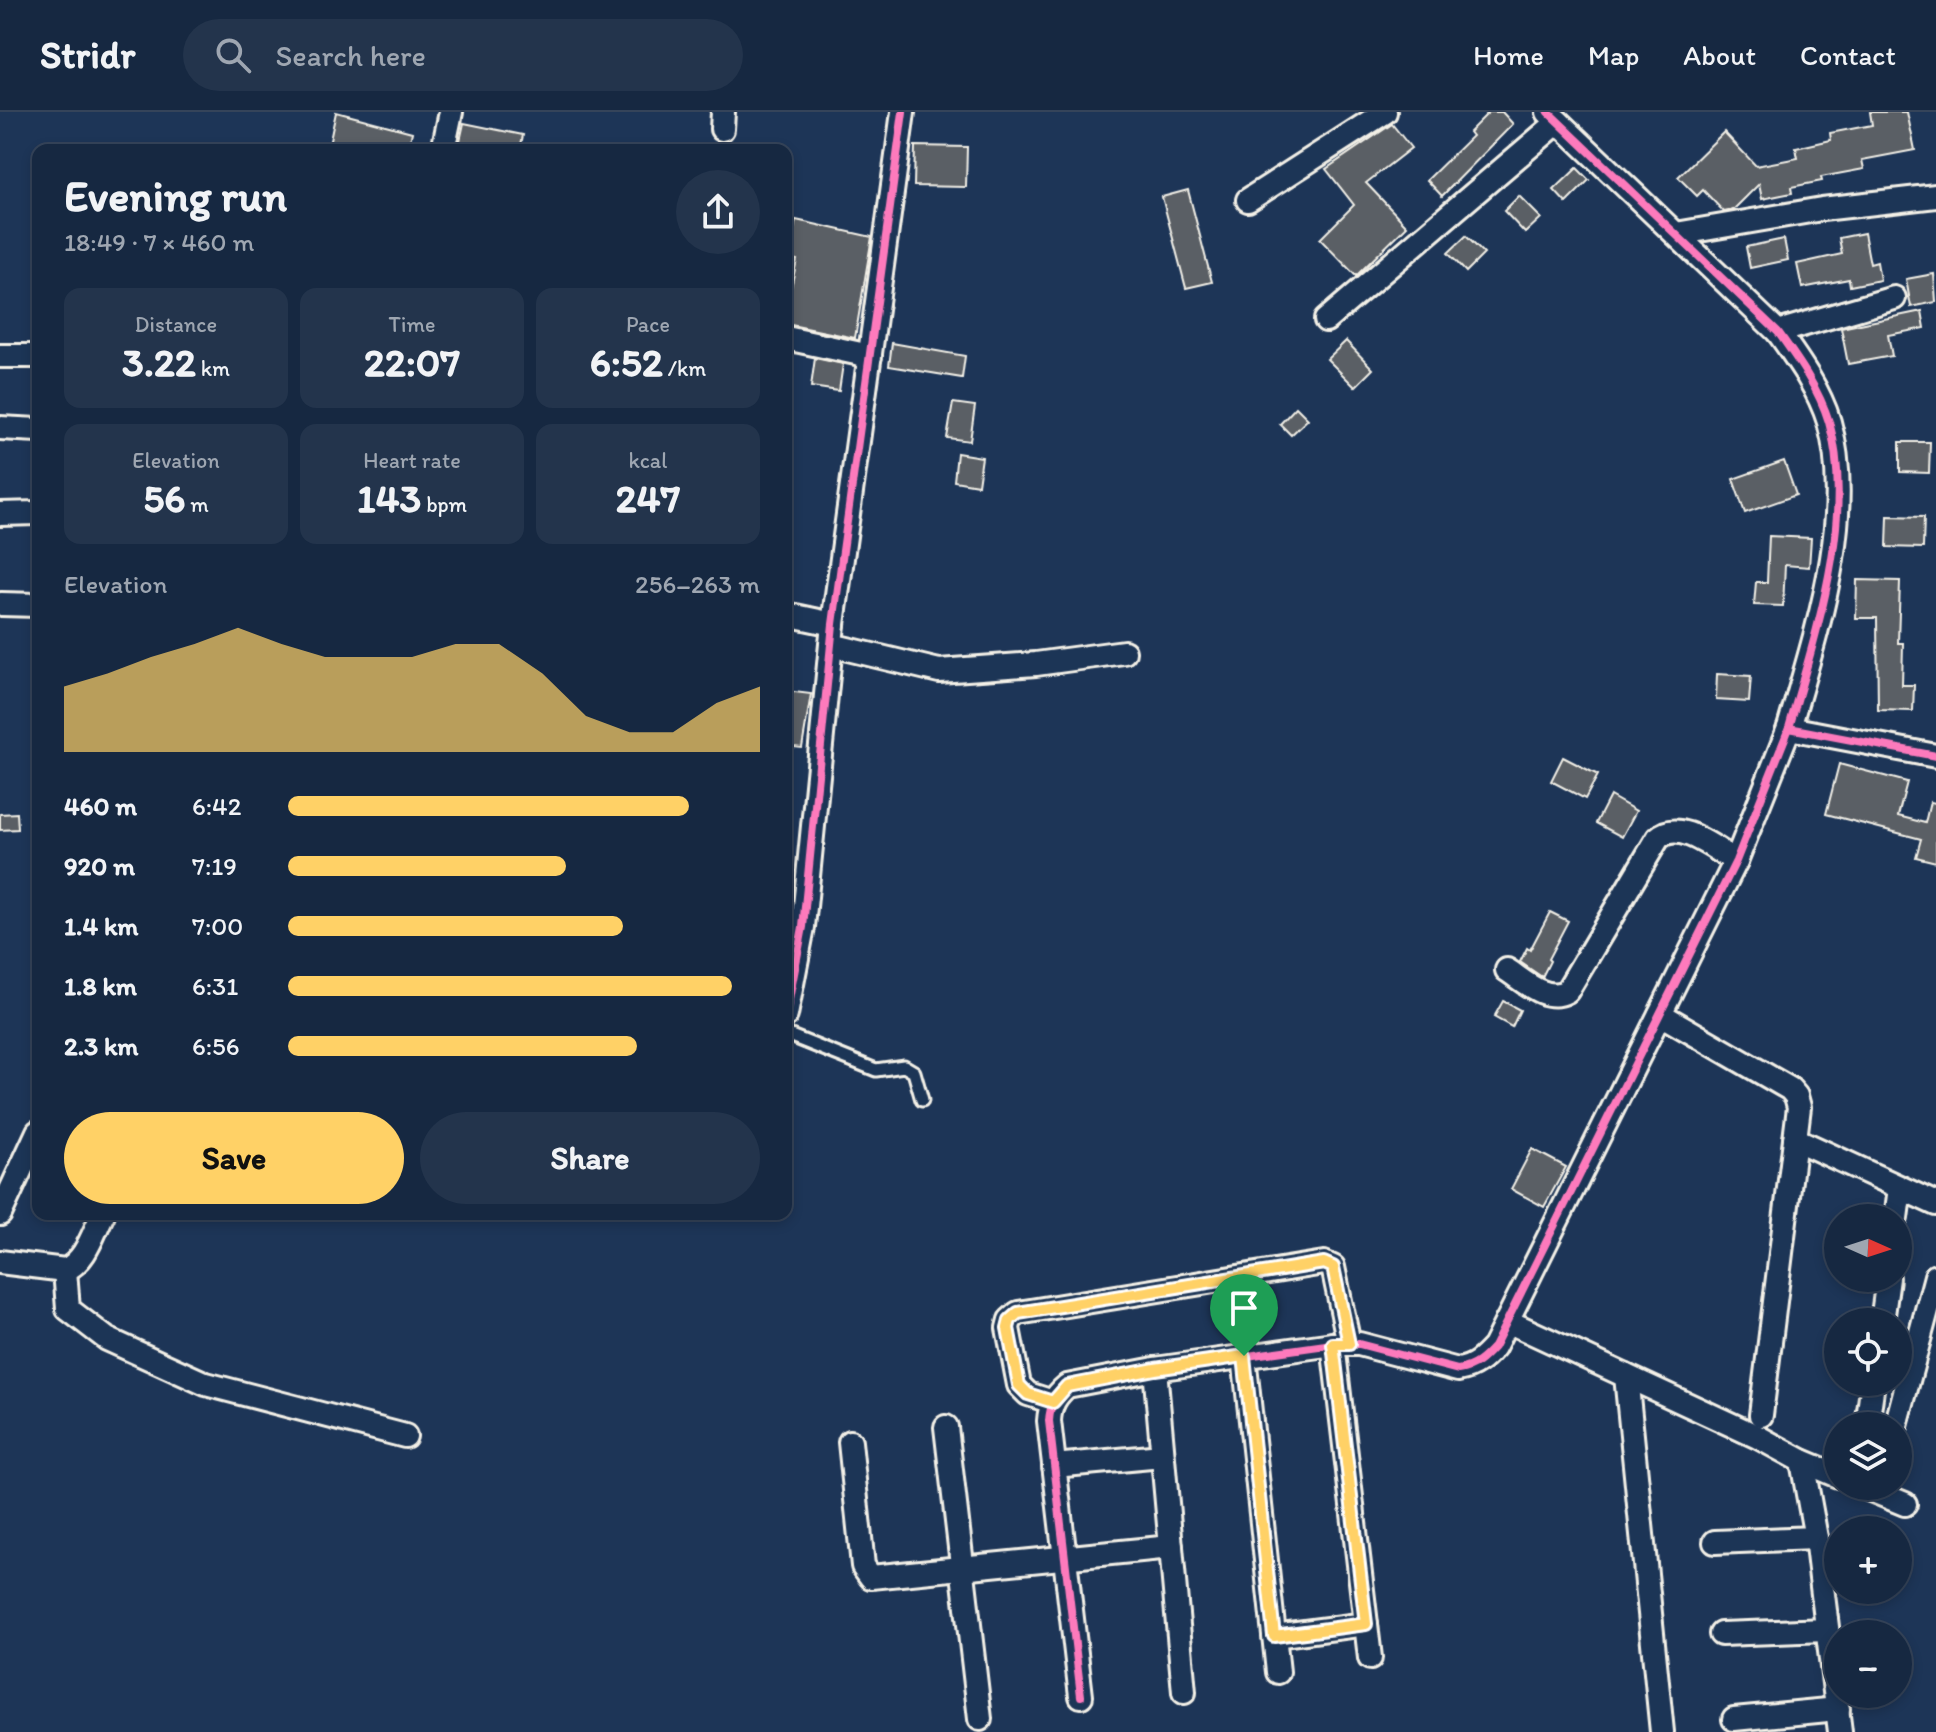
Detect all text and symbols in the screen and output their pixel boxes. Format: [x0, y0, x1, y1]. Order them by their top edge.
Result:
search box [183, 19, 743, 91]
text: Stridr [40, 32, 135, 78]
icon: search [211, 33, 255, 77]
text: Search here [275, 37, 426, 74]
text: Home [1473, 38, 1544, 72]
text: Map [1588, 38, 1639, 72]
text: About [1683, 38, 1756, 72]
text: Contact [1800, 38, 1896, 72]
text: Evening run [64, 169, 287, 222]
button: share [676, 170, 760, 254]
text: 18:49 · 7 × 460 m [64, 226, 254, 258]
text: Distance [135, 311, 217, 338]
text: Time [389, 311, 435, 338]
text: Pace [626, 311, 670, 338]
text: 3.22 [122, 338, 196, 386]
text: 22:07 [364, 338, 460, 386]
text: 6:52 [590, 338, 663, 386]
text: km [196, 355, 230, 382]
text: /km [663, 355, 706, 382]
text: Elevation [132, 447, 220, 474]
text: Heart rate [363, 447, 461, 474]
text: kcal [628, 447, 668, 474]
text: 56 [143, 474, 185, 522]
text: 143 [357, 474, 421, 522]
text: 247 [616, 474, 680, 522]
text: m [185, 491, 209, 518]
text: bpm [421, 491, 467, 518]
text: Elevation [64, 568, 167, 600]
text: 256–263 m [635, 568, 760, 600]
text: 460 m [64, 790, 137, 822]
text: 6:42 [192, 790, 241, 822]
text: 920 m [64, 850, 135, 882]
text: 7:19 [192, 850, 237, 882]
text: 1.4 km [64, 910, 138, 942]
text: 7:00 [192, 910, 243, 942]
text: 1.8 km [64, 970, 137, 1002]
text: 6:31 [192, 970, 238, 1002]
text: 2.3 km [64, 1030, 138, 1062]
text: 6:56 [192, 1030, 240, 1062]
button: Save [64, 1112, 404, 1204]
button: Share [420, 1112, 760, 1204]
north arrow [1824, 1204, 1912, 1292]
map controls [1824, 1204, 1912, 1708]
pin [1210, 1274, 1278, 1356]
icon: arrive [1222, 1286, 1266, 1330]
button: locate [1824, 1308, 1912, 1396]
button: layers [1824, 1412, 1912, 1500]
button: + [1824, 1516, 1912, 1604]
button: − [1824, 1620, 1912, 1708]

